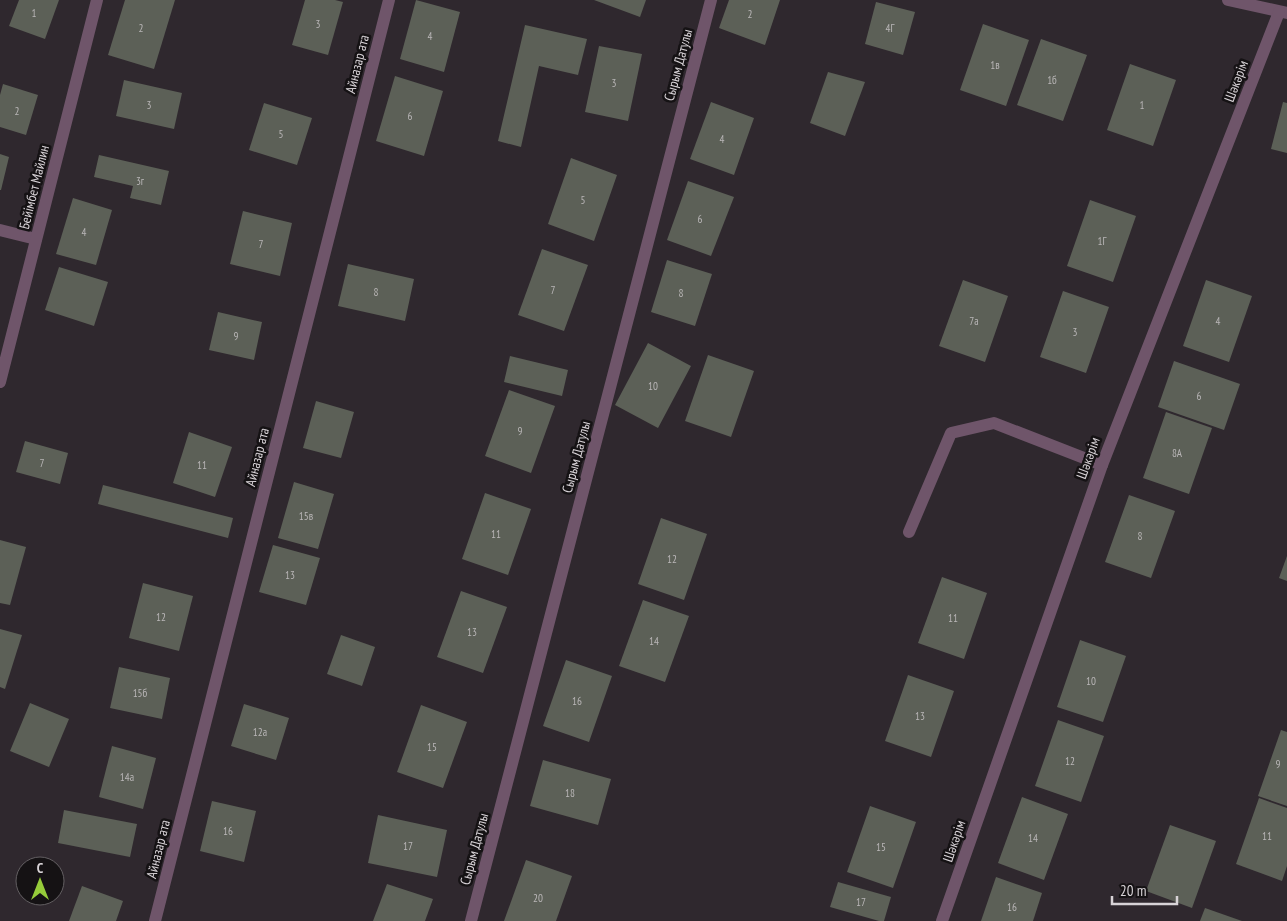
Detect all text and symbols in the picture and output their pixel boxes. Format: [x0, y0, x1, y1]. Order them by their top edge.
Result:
house number: 1 [32, 6, 37, 20]
house number: 2 [748, 7, 753, 21]
house number: 3 [316, 17, 321, 31]
house number: 2 [139, 21, 144, 35]
house number: 4Г [886, 21, 896, 35]
street label: Сырым Датулы [660, 27, 696, 103]
house number: 4 [428, 29, 433, 43]
street label: Айназар ата [341, 33, 373, 95]
house number: 1в [990, 58, 1000, 72]
street label: Шәкәрім [1220, 58, 1252, 104]
house number: 1б [1047, 73, 1057, 87]
house number: 3 [612, 76, 617, 90]
house number: 3 [147, 98, 152, 112]
house number: 1 [1140, 98, 1145, 112]
house number: 2 [15, 104, 20, 118]
house number: 6 [408, 109, 413, 123]
house number: 5 [279, 127, 284, 141]
house number: 4 [720, 132, 725, 146]
street label: Бейімбет Майлин [15, 143, 53, 231]
house number: 3г [136, 174, 145, 188]
house number: 5 [581, 193, 586, 207]
house number: 6 [698, 212, 703, 226]
house number: 4 [82, 225, 87, 239]
house number: 1Г [1098, 234, 1108, 248]
house number: 7 [259, 237, 264, 251]
house number: 7 [551, 283, 556, 297]
house number: 8 [374, 285, 379, 299]
house number: 8 [679, 286, 684, 300]
house number: 7а [969, 314, 979, 328]
house number: 4 [1216, 314, 1221, 328]
house number: 3 [1073, 325, 1078, 339]
house number: 9 [234, 329, 239, 343]
house number: 10 [648, 379, 658, 393]
house number: 6 [1197, 389, 1202, 403]
street label: Сырым Датулы [558, 419, 594, 495]
house number: 9 [518, 424, 523, 438]
street label: Айназар ата [241, 426, 273, 488]
street label: Шәкәрім [1072, 435, 1104, 481]
house number: 8А [1172, 446, 1183, 460]
house number: 7 [40, 456, 45, 470]
house number: 11 [197, 458, 207, 472]
house number: 15в [299, 509, 314, 523]
house number: 11 [491, 527, 501, 541]
house number: 8 [1138, 529, 1143, 543]
house number: 12 [667, 552, 677, 566]
house number: 13 [285, 568, 295, 582]
house number: 12 [156, 610, 166, 624]
house number: 11 [948, 611, 958, 625]
house number: 13 [467, 625, 477, 639]
house number: 14 [649, 634, 659, 648]
house number: 10 [1086, 674, 1096, 688]
house number: 15б [133, 686, 148, 700]
house number: 16 [572, 694, 582, 708]
house number: 13 [915, 709, 925, 723]
house number: 12а [253, 725, 267, 739]
house number: 15 [427, 740, 437, 754]
house number: 12 [1065, 754, 1075, 768]
house number: 9 [1276, 757, 1281, 771]
house number: 14а [120, 770, 134, 784]
house number: 18 [565, 786, 575, 800]
street label: Сырым Датулы [456, 811, 492, 887]
street label: Айназар ата [142, 818, 174, 880]
street label: Шәкәрім [938, 818, 970, 864]
house number: 16 [223, 824, 233, 838]
house number: 11 [1262, 829, 1272, 843]
house number: 14 [1028, 831, 1038, 845]
house number: 17 [403, 839, 413, 853]
house number: 15 [876, 840, 886, 854]
north arrow [15, 856, 65, 906]
text: С [37, 859, 44, 877]
scale bar [1112, 874, 1177, 906]
text: 20 m [1120, 881, 1146, 900]
house number: 20 [533, 891, 543, 905]
house number: 17 [856, 895, 866, 909]
house number: 16 [1007, 900, 1017, 914]

